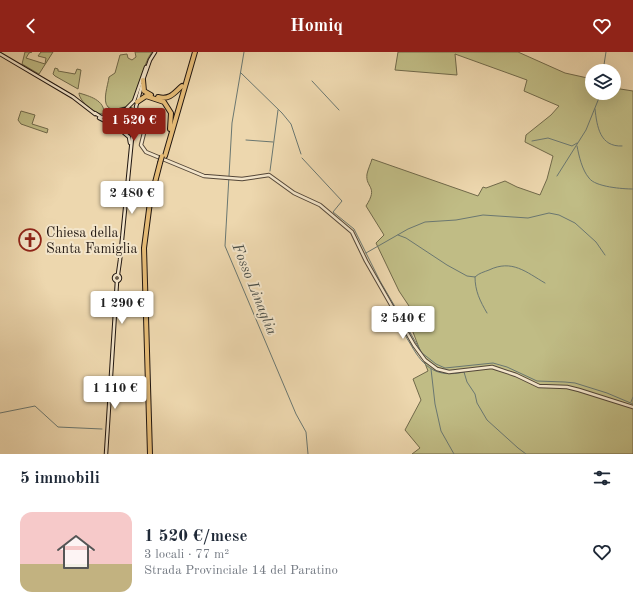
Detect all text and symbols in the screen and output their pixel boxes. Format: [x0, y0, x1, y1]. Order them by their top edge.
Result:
icon: back [20, 15, 42, 37]
icon: heart [591, 15, 613, 37]
text: Homiq [290, 17, 343, 35]
map controls [585, 64, 621, 100]
button: layers [585, 64, 621, 100]
pin: 1 520 € [97, 108, 171, 142]
text: 1 520 € [112, 114, 156, 127]
pin: 2 480 € [95, 181, 169, 215]
text: 2 480 € [110, 187, 154, 200]
place label: Chiesa della Santa Famiglia [46, 226, 137, 256]
church icon: Chiesa della Santa Famiglia [17, 227, 43, 253]
water label: Fosso Linaglia [228, 241, 279, 337]
pin: 1 290 € [85, 291, 159, 325]
text: 1 290 € [100, 297, 144, 310]
pin: 2 540 € [366, 306, 440, 340]
text: 2 540 € [381, 312, 425, 325]
pin: 1 110 € [78, 376, 152, 410]
text: 1 110 € [93, 382, 137, 395]
icon: filters [591, 467, 613, 489]
text: 5 immobili [20, 470, 100, 487]
icon: home [52, 528, 100, 576]
text: 1 520 €/mese [144, 528, 247, 545]
icon: heart [591, 541, 613, 563]
text: 3 locali · 77 m² [144, 548, 229, 561]
text: Strada Provinciale 14 del Paratino [144, 564, 338, 577]

